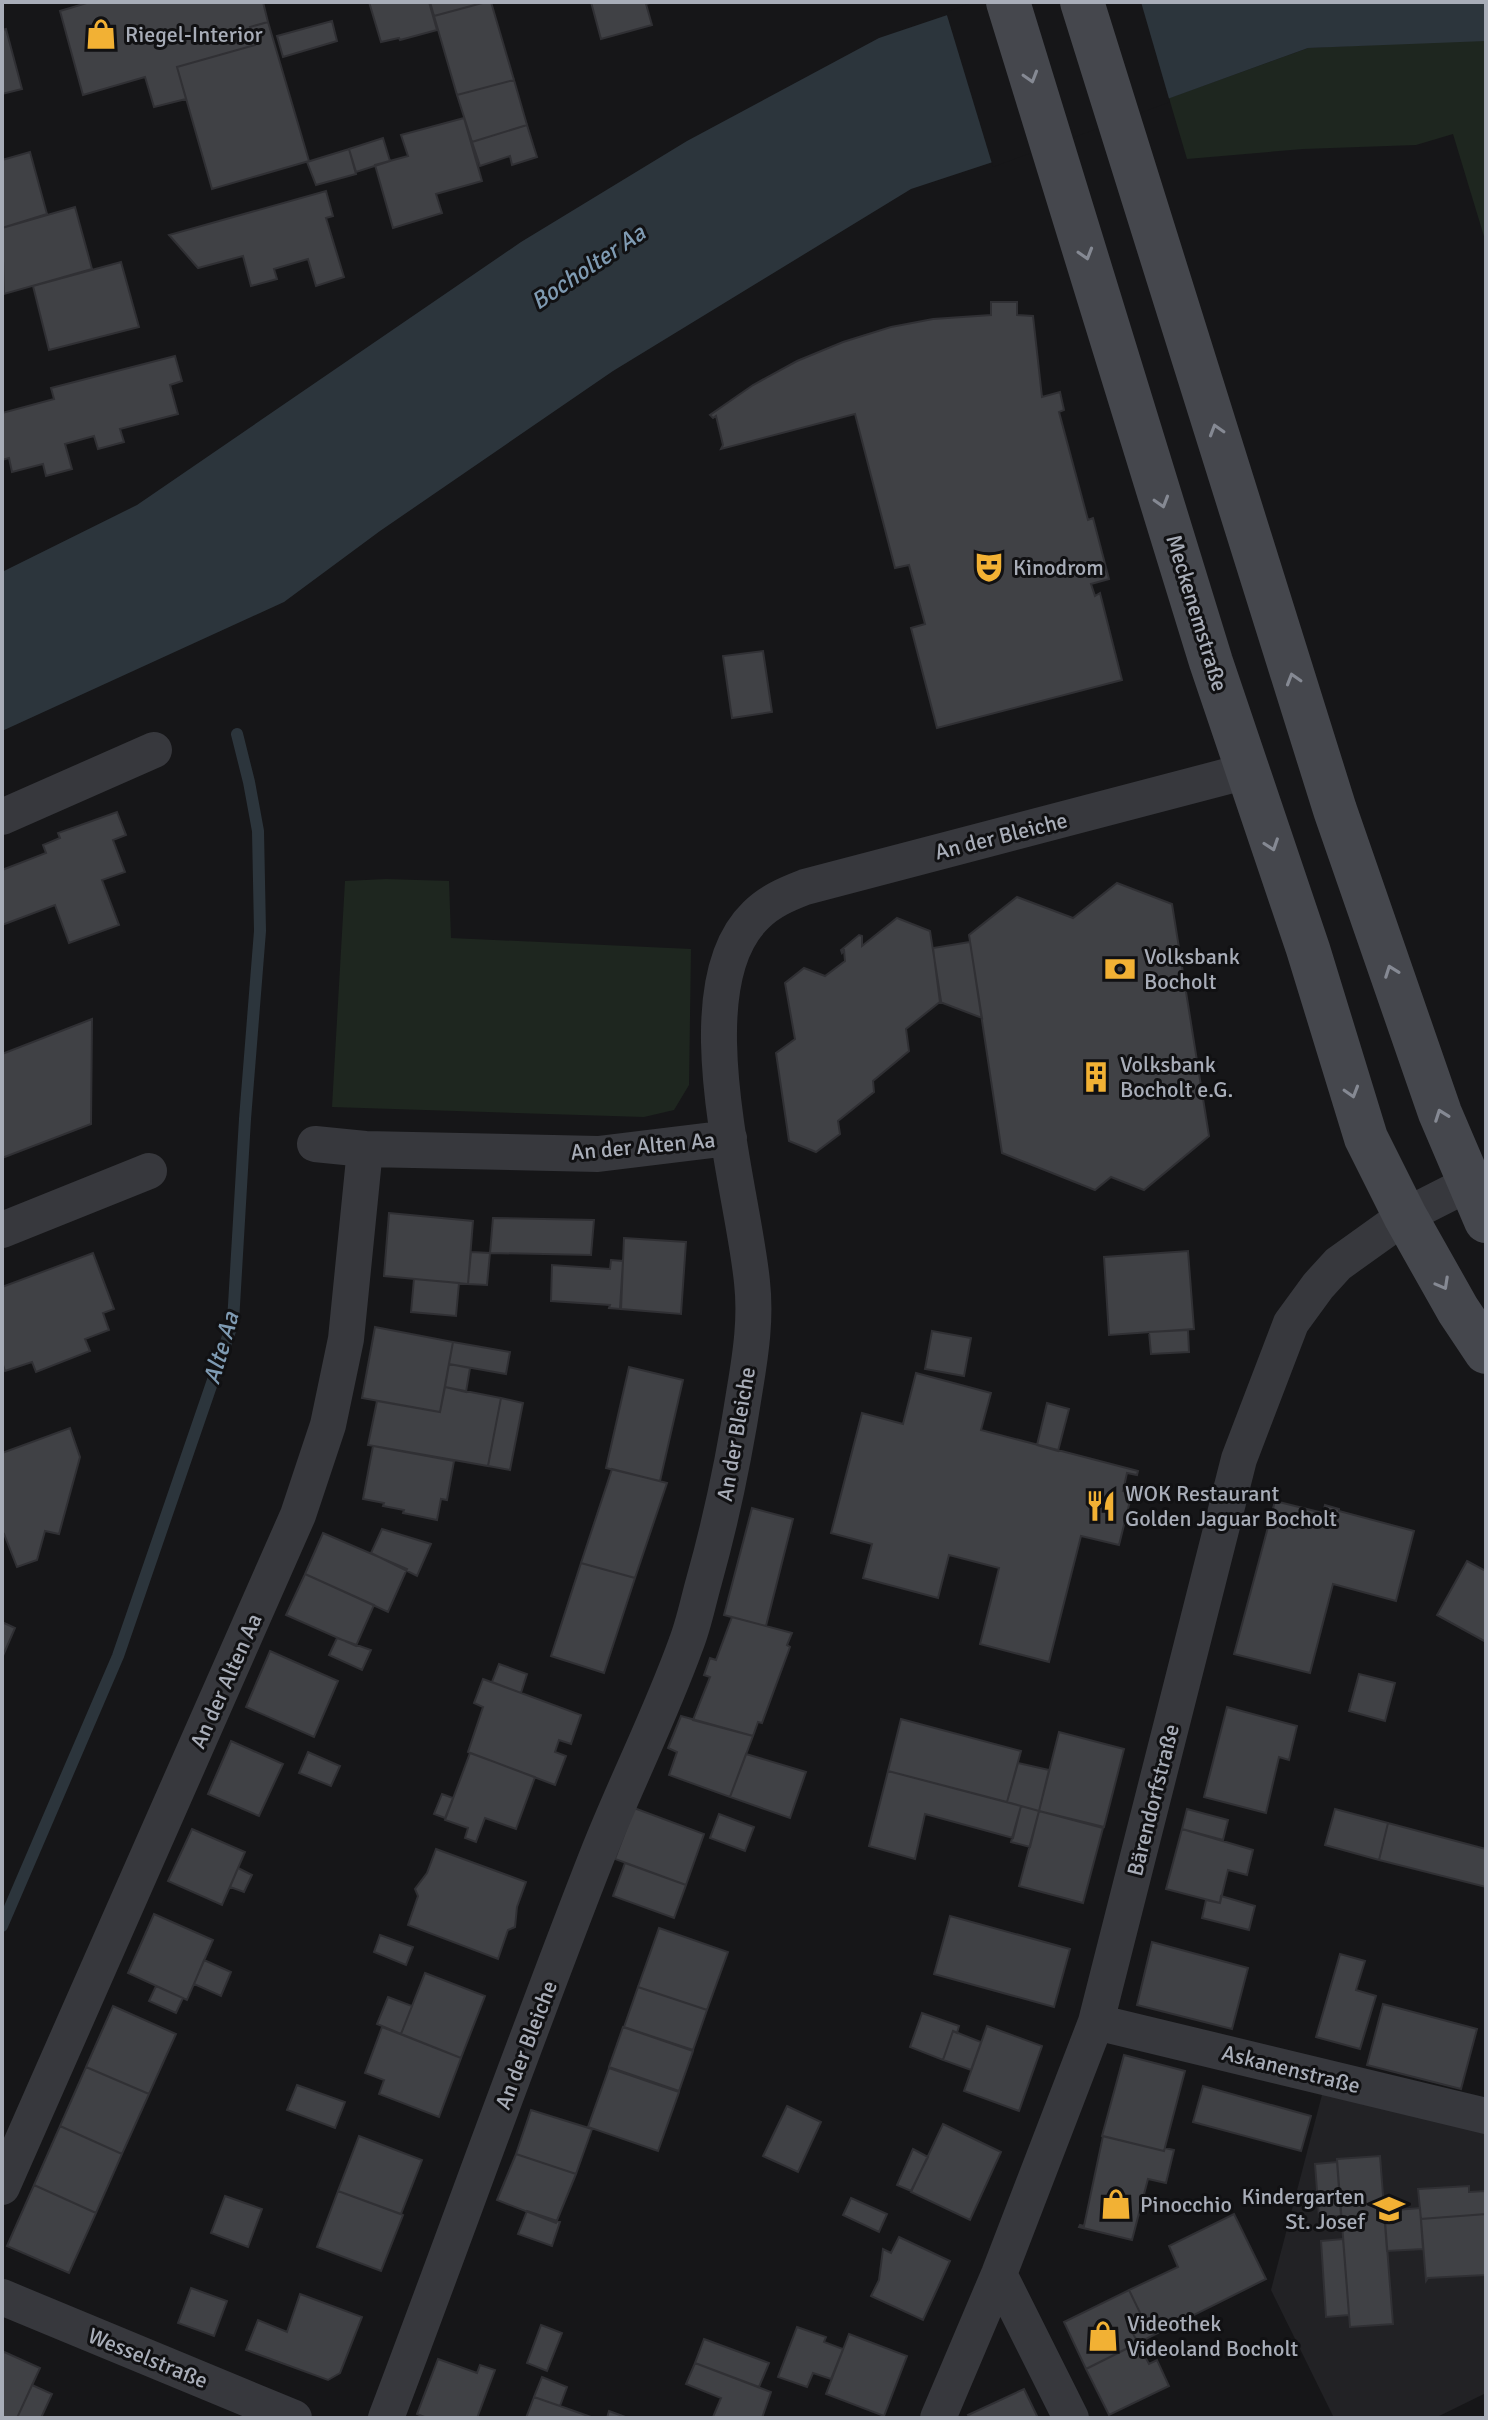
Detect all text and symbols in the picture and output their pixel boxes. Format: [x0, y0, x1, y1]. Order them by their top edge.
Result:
shop icon: Riegel-Interior [84, 17, 118, 51]
place label: Riegel-Interior [125, 21, 263, 48]
one-way arrow [1022, 69, 1038, 83]
water label: Bocholter Aa [525, 217, 652, 316]
one-way arrow [1077, 246, 1093, 260]
one-way arrow [1209, 424, 1225, 438]
one-way arrow [1153, 495, 1169, 509]
street label: Meckenemstraße [1160, 531, 1234, 695]
theatre icon: Kinodrom [972, 550, 1006, 584]
place label: Kinodrom [1013, 554, 1104, 581]
one-way arrow [1286, 672, 1302, 686]
street label: An der Bleiche [932, 806, 1070, 866]
one-way arrow [1263, 837, 1279, 851]
place label: Volksbank Bocholt [1144, 943, 1240, 995]
bank icon: Volksbank Bocholt [1103, 952, 1137, 986]
one-way arrow [1384, 964, 1401, 978]
place label: Volksbank Bocholt e.G. [1120, 1051, 1233, 1103]
building icon: Volksbank Bocholt e.G. [1079, 1060, 1113, 1094]
one-way arrow [1343, 1085, 1359, 1099]
one-way arrow [1434, 1108, 1451, 1122]
street label: An der Alten Aa [570, 1126, 716, 1166]
one-way arrow [1433, 1275, 1449, 1290]
water label: Alte Aa [196, 1308, 246, 1387]
street label: An der Bleiche [711, 1365, 761, 1503]
place label: WOK Restaurant Golden Jaguar Bocholt [1125, 1480, 1337, 1532]
restaurant icon: WOK Restaurant Golden Jaguar Bocholt [1084, 1489, 1118, 1523]
street label: An der Alten Aa [184, 1609, 268, 1753]
street label: Bärendorfstraße [1121, 1721, 1185, 1879]
street label: An der Bleiche [489, 1977, 563, 2113]
street label: Askanenstraße [1219, 2039, 1363, 2099]
place label: Kindergarten St. Josef [1242, 2183, 1367, 2235]
shop icon: Pinocchio [1099, 2187, 1133, 2221]
place label: Pinocchio [1140, 2191, 1232, 2218]
school or university icon: Kindergarten St. Josef [1372, 2192, 1406, 2226]
place label: Videothek Videoland Bocholt [1127, 2310, 1298, 2362]
shop icon: Videothek Videoland Bocholt [1086, 2319, 1120, 2353]
street label: Wesselstraße [84, 2322, 212, 2394]

